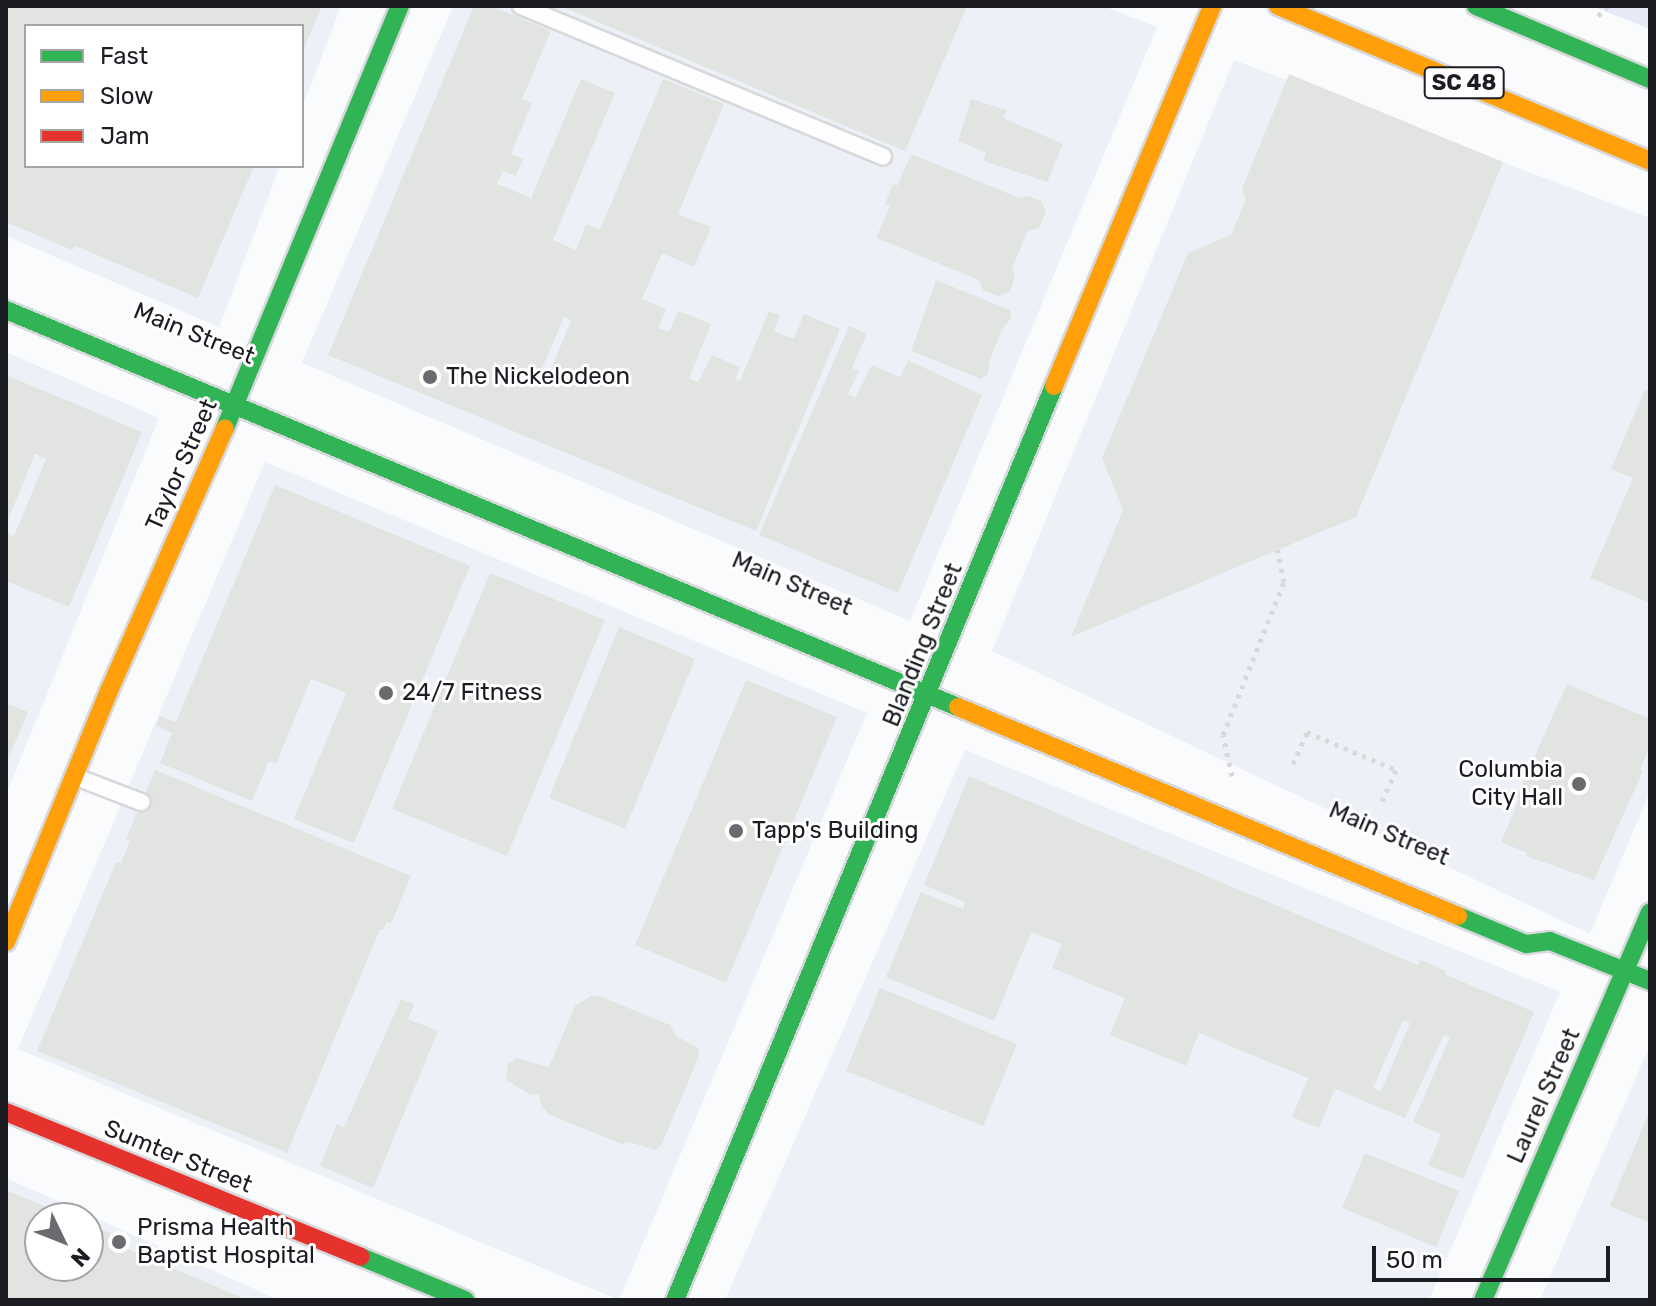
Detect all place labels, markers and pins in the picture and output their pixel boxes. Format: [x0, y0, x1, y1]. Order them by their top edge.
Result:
place label: The Nickelodeon [446, 363, 630, 391]
marker: The Nickelodeon [421, 368, 439, 386]
place label: 24/7 Fitness [402, 679, 542, 707]
marker: 24/7 Fitness [377, 684, 395, 702]
place label: Columbia City Hall [1458, 756, 1563, 812]
marker: Columbia City Hall [1570, 775, 1588, 793]
place label: Tapp's Building [752, 817, 919, 845]
marker: Tapp's Building [727, 822, 745, 840]
place label: Prisma Health Baptist Hospital [137, 1214, 315, 1270]
marker: Prisma Health Baptist Hospital [108, 1231, 130, 1253]

